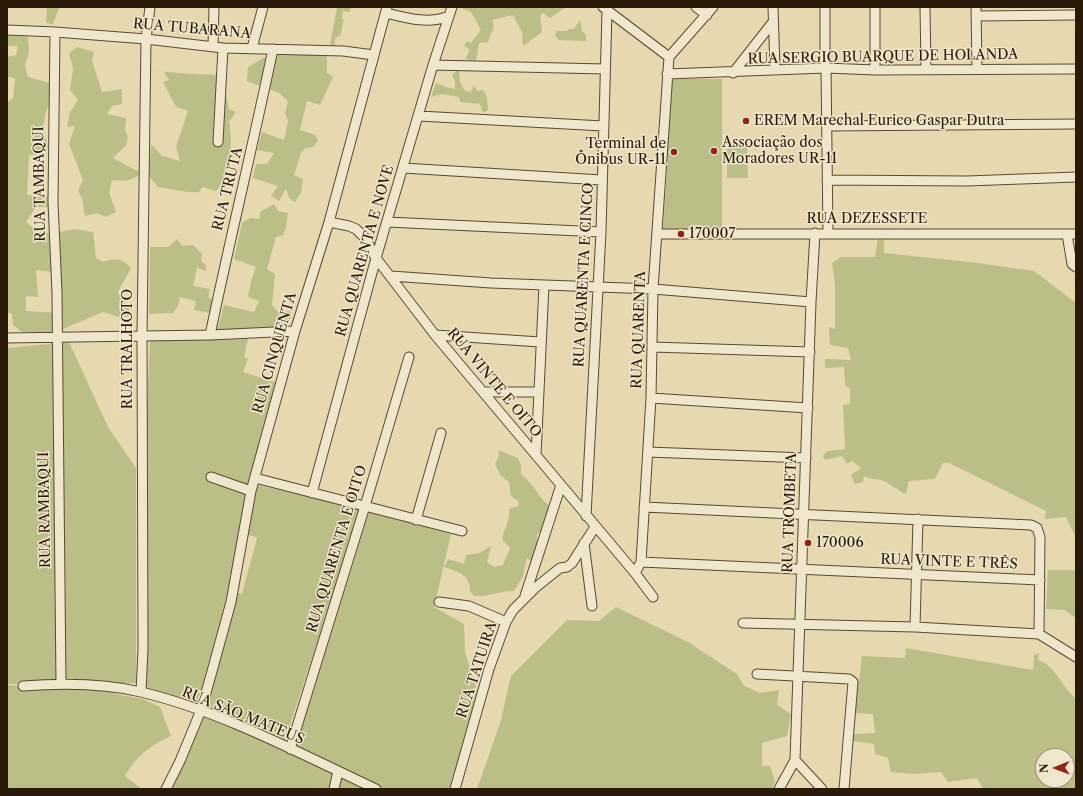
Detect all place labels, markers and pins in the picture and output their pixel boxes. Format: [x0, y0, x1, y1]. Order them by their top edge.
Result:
place label: EREM Marechal Eurico Gaspar Dutra [754, 113, 1004, 129]
marker: EREM Marechal Eurico Gaspar Dutra [741, 116, 751, 126]
place label: Associação dos Moradores UR-11 [722, 135, 837, 168]
place label: Terminal de Ônibus UR-11 [575, 136, 666, 168]
marker: Associação dos Moradores UR-11 [709, 146, 719, 156]
marker: Terminal de Ônibus UR-11 [669, 147, 679, 157]
place label: 170007 [689, 226, 735, 242]
marker: 170007 [676, 229, 686, 239]
place label: 170006 [816, 535, 864, 551]
marker: 170006 [803, 538, 813, 548]

